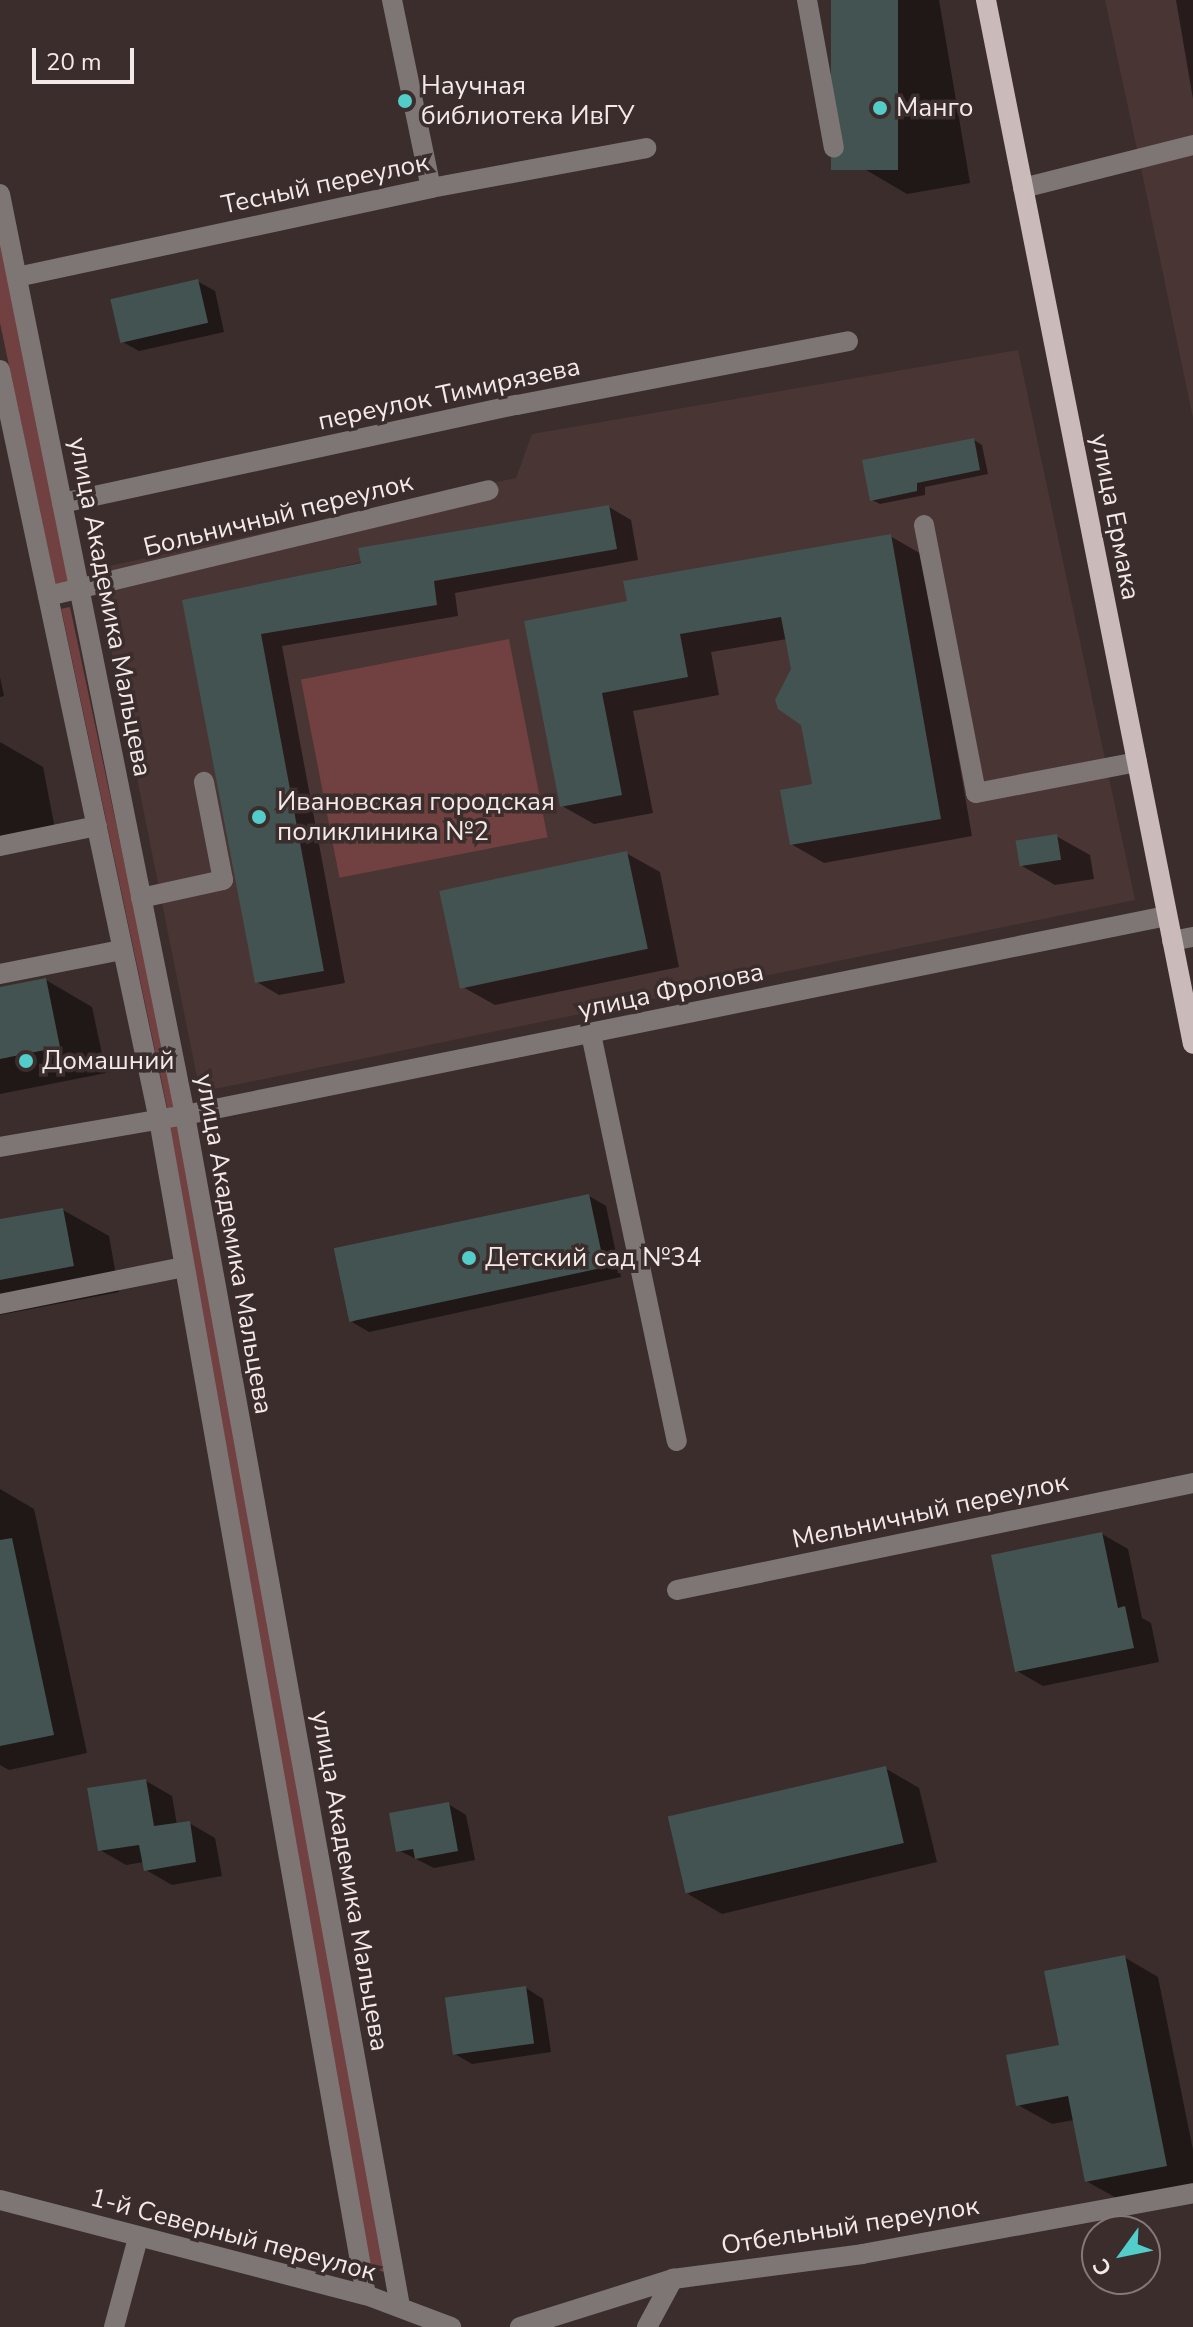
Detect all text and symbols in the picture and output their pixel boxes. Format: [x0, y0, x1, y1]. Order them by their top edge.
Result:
scale bar [36, 32, 138, 82]
text: 20 m [46, 46, 102, 78]
place label: Научная библиотека ИвГУ [421, 70, 634, 132]
marker: Научная библиотека ИвГУ [396, 92, 414, 110]
place label: Манго [896, 92, 974, 124]
marker: Манго [871, 99, 889, 117]
street label: Тесный переулок [219, 147, 431, 221]
street label: переулок Тимирязева [315, 351, 583, 437]
street label: улица Ермака [1084, 431, 1146, 603]
street label: улица Академика Мальцева [62, 435, 158, 779]
street label: Больничный переулок [140, 466, 416, 564]
place label: Ивановская городская поликлиника №2 [277, 786, 555, 848]
marker: Ивановская городская поликлиника №2 [248, 806, 270, 828]
street label: улица Фролова [575, 956, 767, 1026]
place label: Домашний [42, 1045, 174, 1077]
marker: Домашний [17, 1052, 35, 1070]
street label: улица Академика Мальцева [189, 1071, 279, 1417]
place label: Детский сад №34 [485, 1242, 701, 1274]
marker: Детский сад №34 [460, 1249, 478, 1267]
street label: Мельничный переулок [789, 1467, 1071, 1555]
street label: улица Академика Мальцева [305, 1708, 395, 2054]
street label: 1-й Северный переулок [87, 2182, 379, 2288]
street label: Отбельный переулок [719, 2190, 981, 2262]
north arrow [1081, 2215, 1161, 2295]
text: С [1086, 2253, 1119, 2281]

